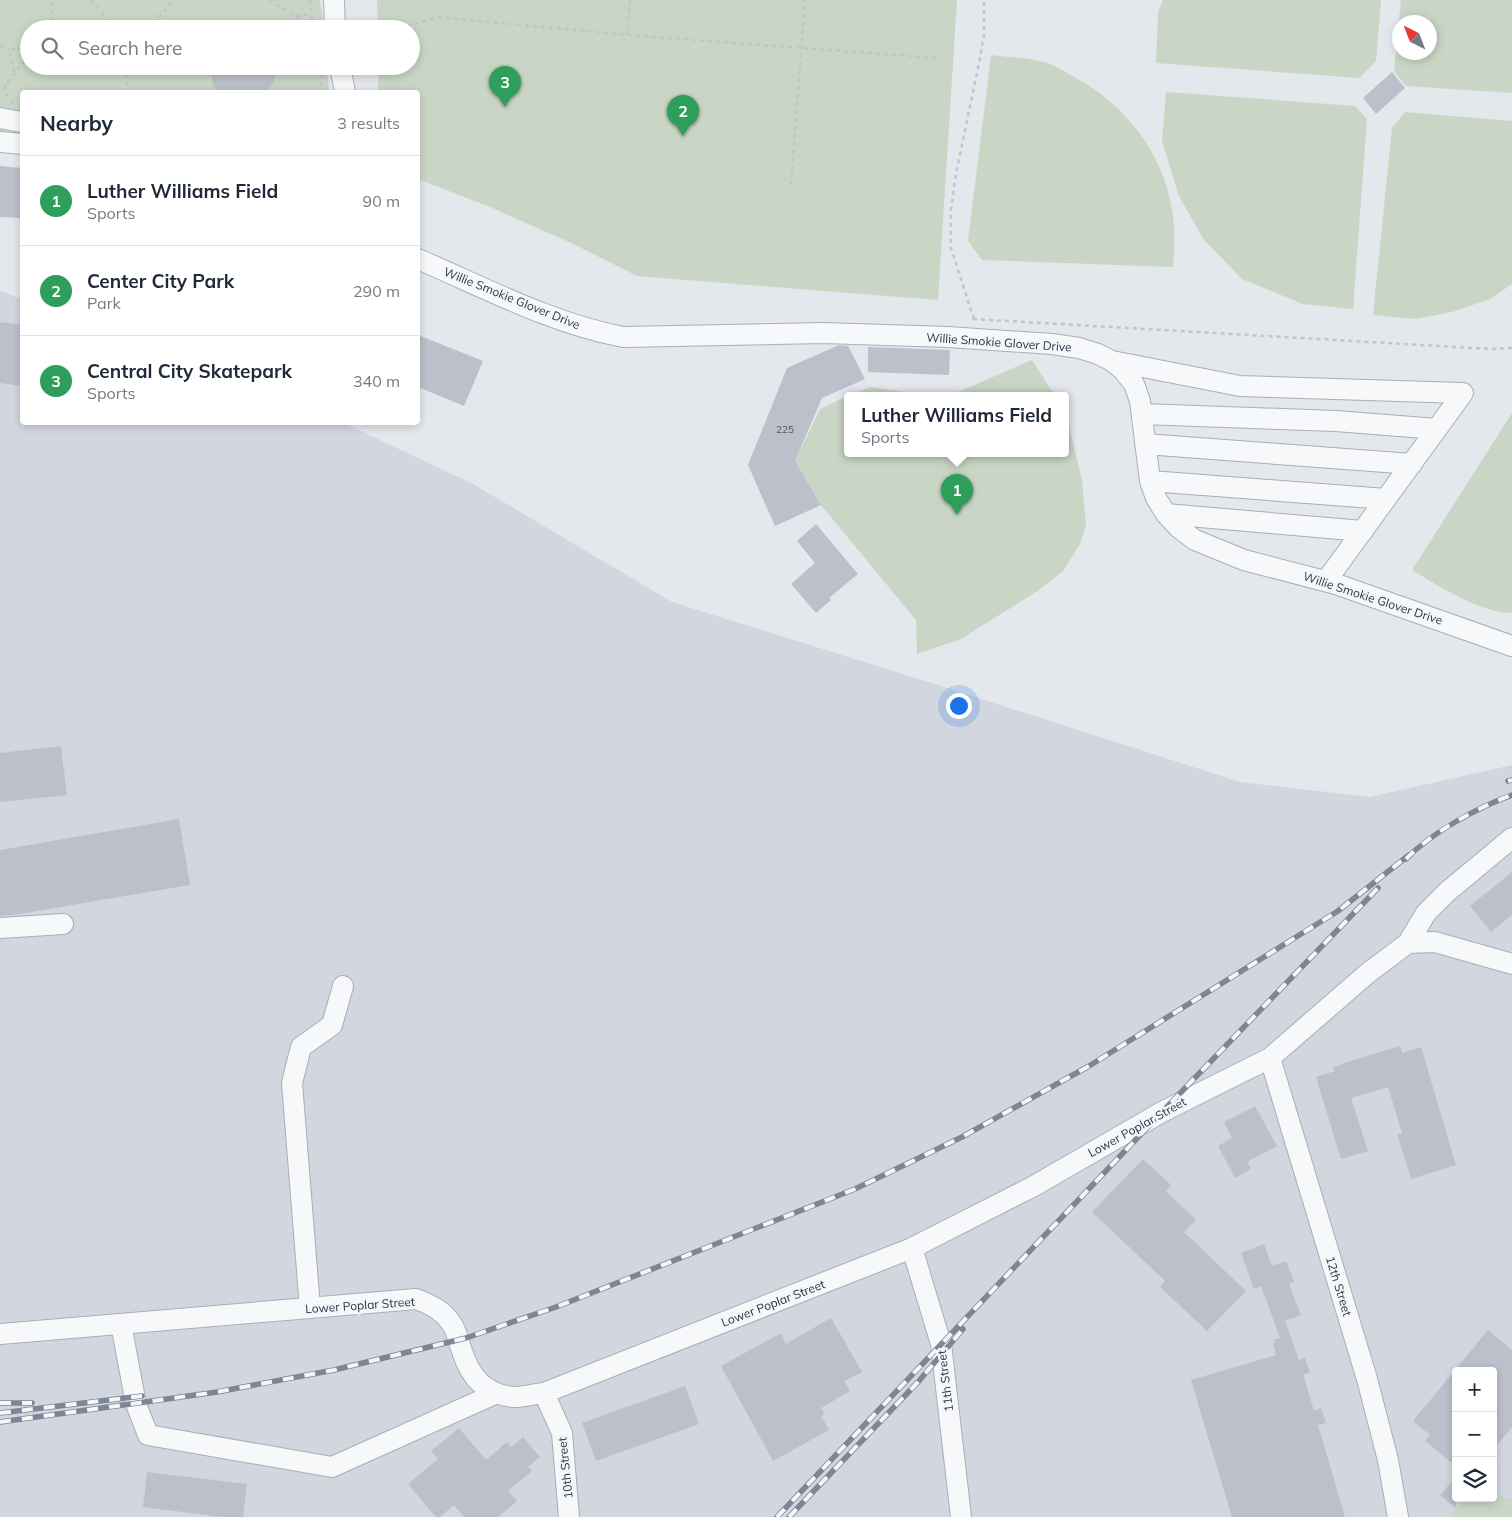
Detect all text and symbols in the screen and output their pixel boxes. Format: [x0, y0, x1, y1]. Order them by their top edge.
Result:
north arrow [1392, 15, 1437, 60]
search box [20, 20, 420, 75]
icon: search [38, 34, 66, 62]
text: Search here [78, 36, 182, 60]
pin: 3 [489, 66, 521, 107]
pin: 2 [667, 95, 699, 136]
text: Nearby [40, 110, 113, 136]
text: 3 results [337, 113, 400, 133]
text: Luther Williams Field [87, 179, 278, 203]
text: 1 [51, 191, 61, 211]
text: 90 m [363, 191, 400, 211]
text: Sports [87, 203, 135, 223]
street label: Willie Smokie Glover Drive [442, 264, 582, 332]
text: Center City Park [87, 269, 234, 293]
text: 2 [51, 281, 61, 301]
text: 290 m [353, 281, 400, 301]
text: Park [87, 293, 121, 313]
street label: Willie Smokie Glover Drive [926, 329, 1072, 355]
text: Central City Skatepark [87, 359, 292, 383]
text: 3 [51, 371, 61, 391]
text: 340 m [353, 371, 400, 391]
text: Sports [87, 383, 135, 403]
popup [844, 392, 1069, 457]
text: Luther Williams Field [861, 403, 1052, 427]
house number: 225 [776, 423, 794, 436]
text: Sports [861, 427, 909, 447]
pin: 1 [941, 474, 973, 515]
street label: Willie Smokie Glover Drive [1301, 568, 1445, 628]
your location [946, 693, 972, 719]
street label: Lower Poplar Street [1085, 1094, 1189, 1160]
street label: 12th Street [1323, 1254, 1355, 1318]
street label: Lower Poplar Street [719, 1276, 827, 1330]
street label: Lower Poplar Street [305, 1294, 415, 1316]
street label: 11th Street [934, 1349, 956, 1413]
map controls [1452, 1367, 1497, 1502]
button: + [1452, 1367, 1497, 1412]
button: − [1452, 1412, 1497, 1457]
street label: 10th Street [554, 1436, 576, 1500]
button: layers [1452, 1457, 1497, 1502]

